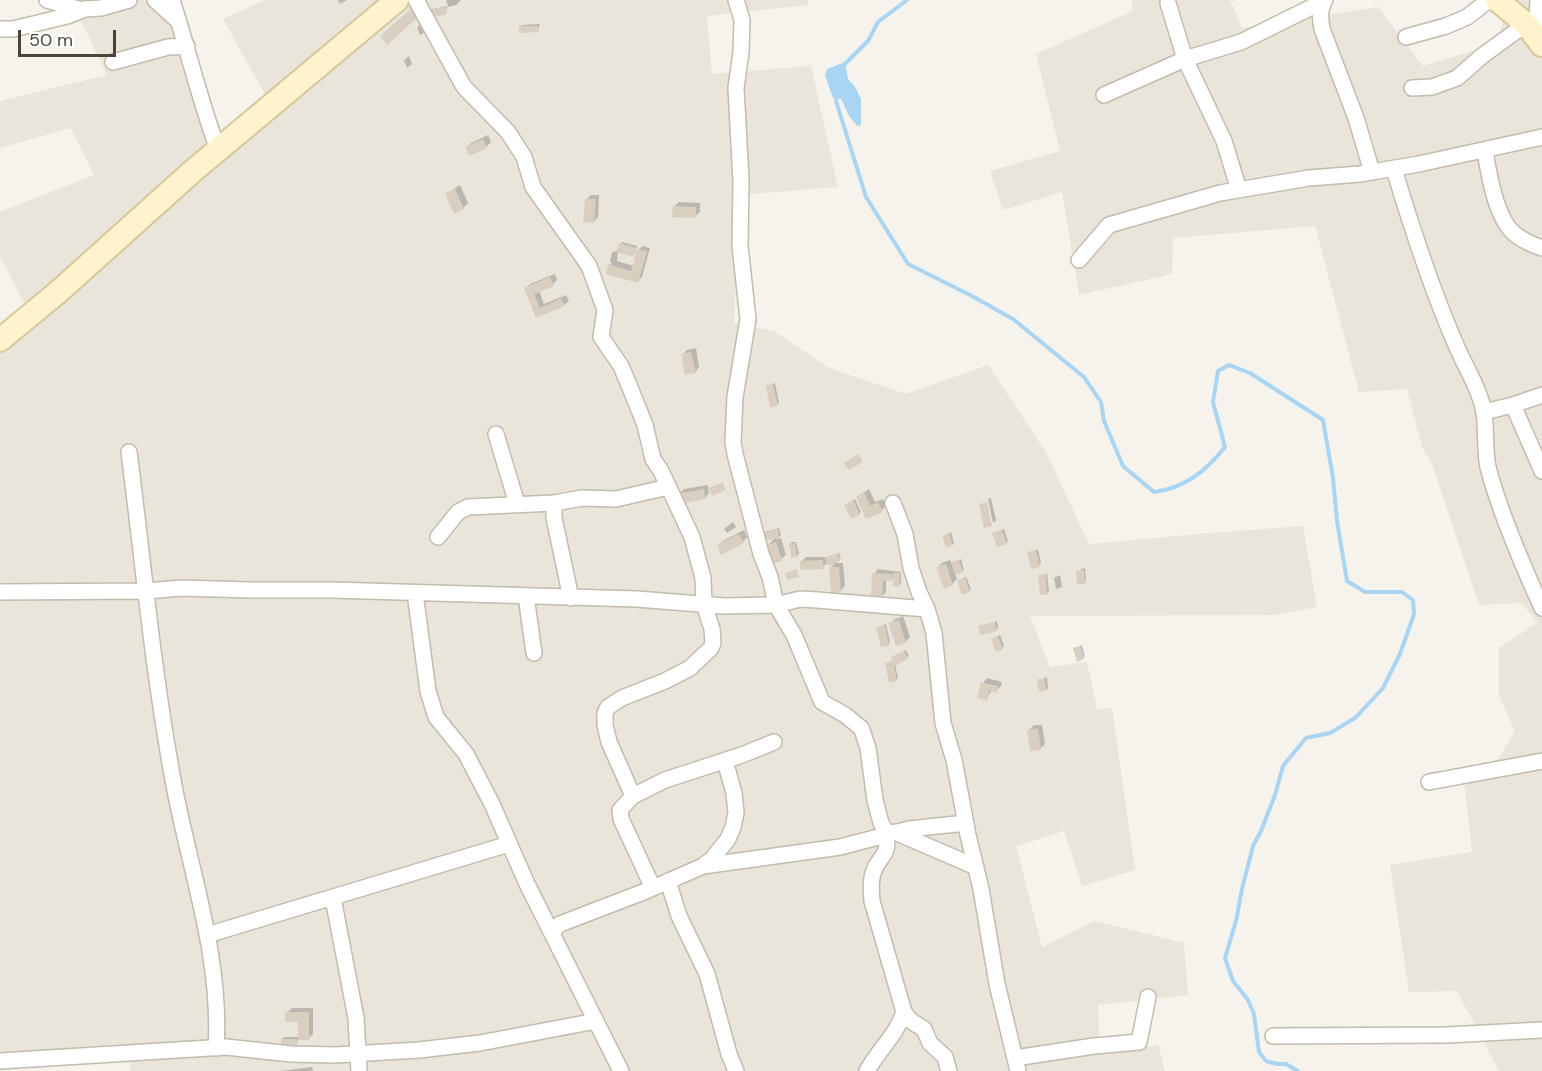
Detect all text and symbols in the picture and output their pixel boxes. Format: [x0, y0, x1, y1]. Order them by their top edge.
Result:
scale bar [21, 18, 118, 56]
text: 50 m [29, 28, 73, 52]

